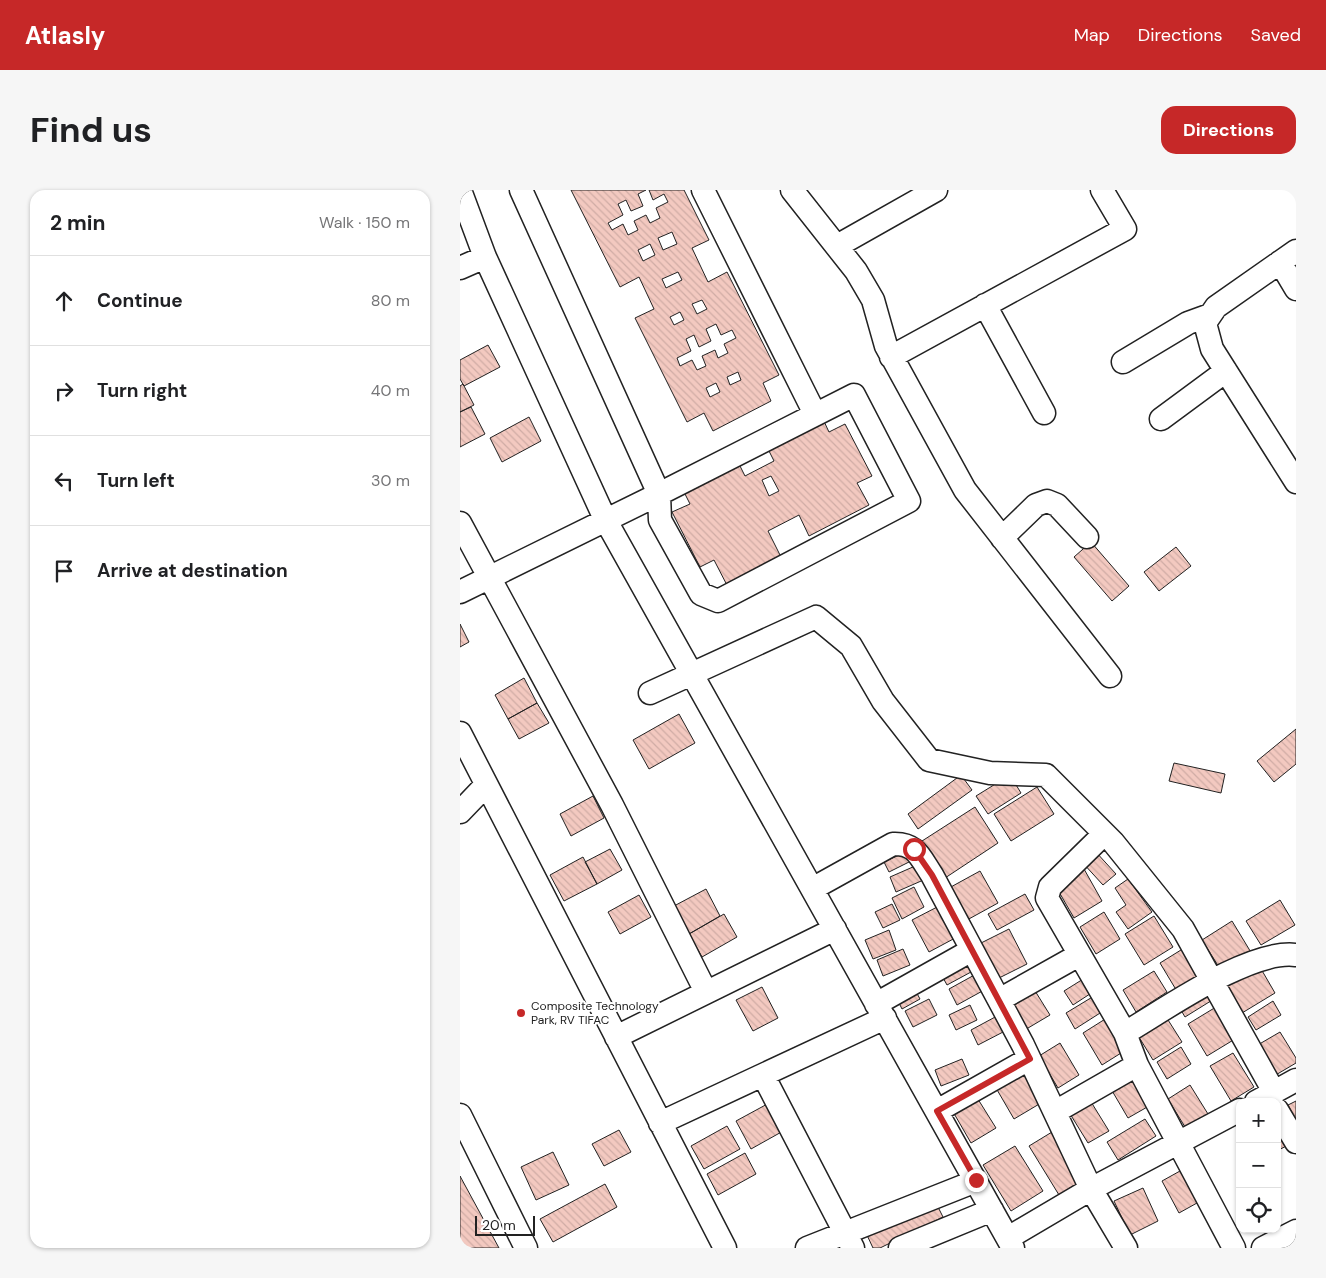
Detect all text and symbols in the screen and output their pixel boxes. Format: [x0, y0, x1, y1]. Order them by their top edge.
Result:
text: Atlasly [25, 20, 105, 51]
text: Map [1074, 23, 1110, 47]
text: Directions [1138, 23, 1223, 47]
text: Saved [1251, 23, 1301, 47]
button: Directions [1161, 106, 1296, 154]
text: Find us [30, 107, 152, 153]
text: 2 min [50, 209, 106, 237]
text: Walk · 150 m [319, 212, 410, 233]
icon: ahead [50, 287, 78, 315]
text: Continue [97, 288, 183, 313]
text: 80 m [371, 290, 410, 311]
icon: right [50, 377, 78, 405]
text: Turn right [97, 378, 187, 403]
text: 40 m [371, 380, 410, 401]
icon: left [50, 467, 78, 495]
text: Turn left [97, 468, 175, 493]
text: 30 m [371, 470, 410, 491]
icon: arrive [50, 557, 78, 585]
text: Arrive at destination [97, 558, 288, 583]
route start [903, 838, 926, 861]
place label: Composite Technology Park, RV TIFAC [531, 998, 659, 1028]
marker: Composite Technology Park, RV TIFAC [515, 1007, 527, 1019]
map controls [1236, 1098, 1281, 1233]
button: + [1236, 1098, 1281, 1143]
button: − [1236, 1143, 1281, 1188]
route end [965, 1169, 988, 1192]
button: locate [1236, 1188, 1281, 1233]
scale bar [475, 1213, 535, 1236]
text: 20 m [482, 1216, 516, 1234]

